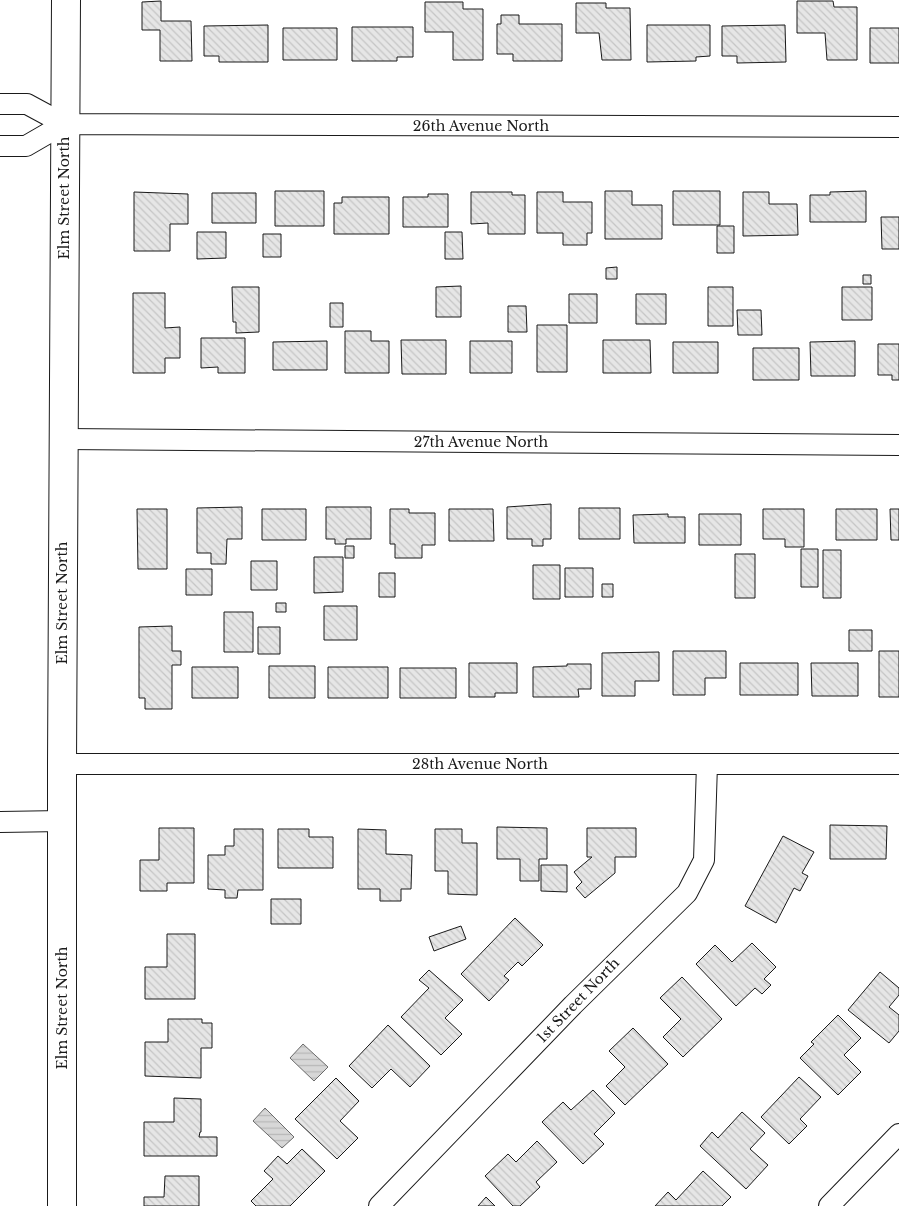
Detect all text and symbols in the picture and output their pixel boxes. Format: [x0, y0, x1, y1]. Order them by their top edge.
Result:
street label: 26th Avenue North [413, 117, 550, 135]
street label: Elm Street North [55, 136, 73, 259]
street label: 27th Avenue North [414, 433, 549, 451]
street label: Elm Street North [53, 541, 71, 664]
street label: 28th Avenue North [412, 755, 548, 773]
street label: Elm Street North [53, 946, 71, 1069]
street label: 1st Street North [533, 954, 623, 1046]

